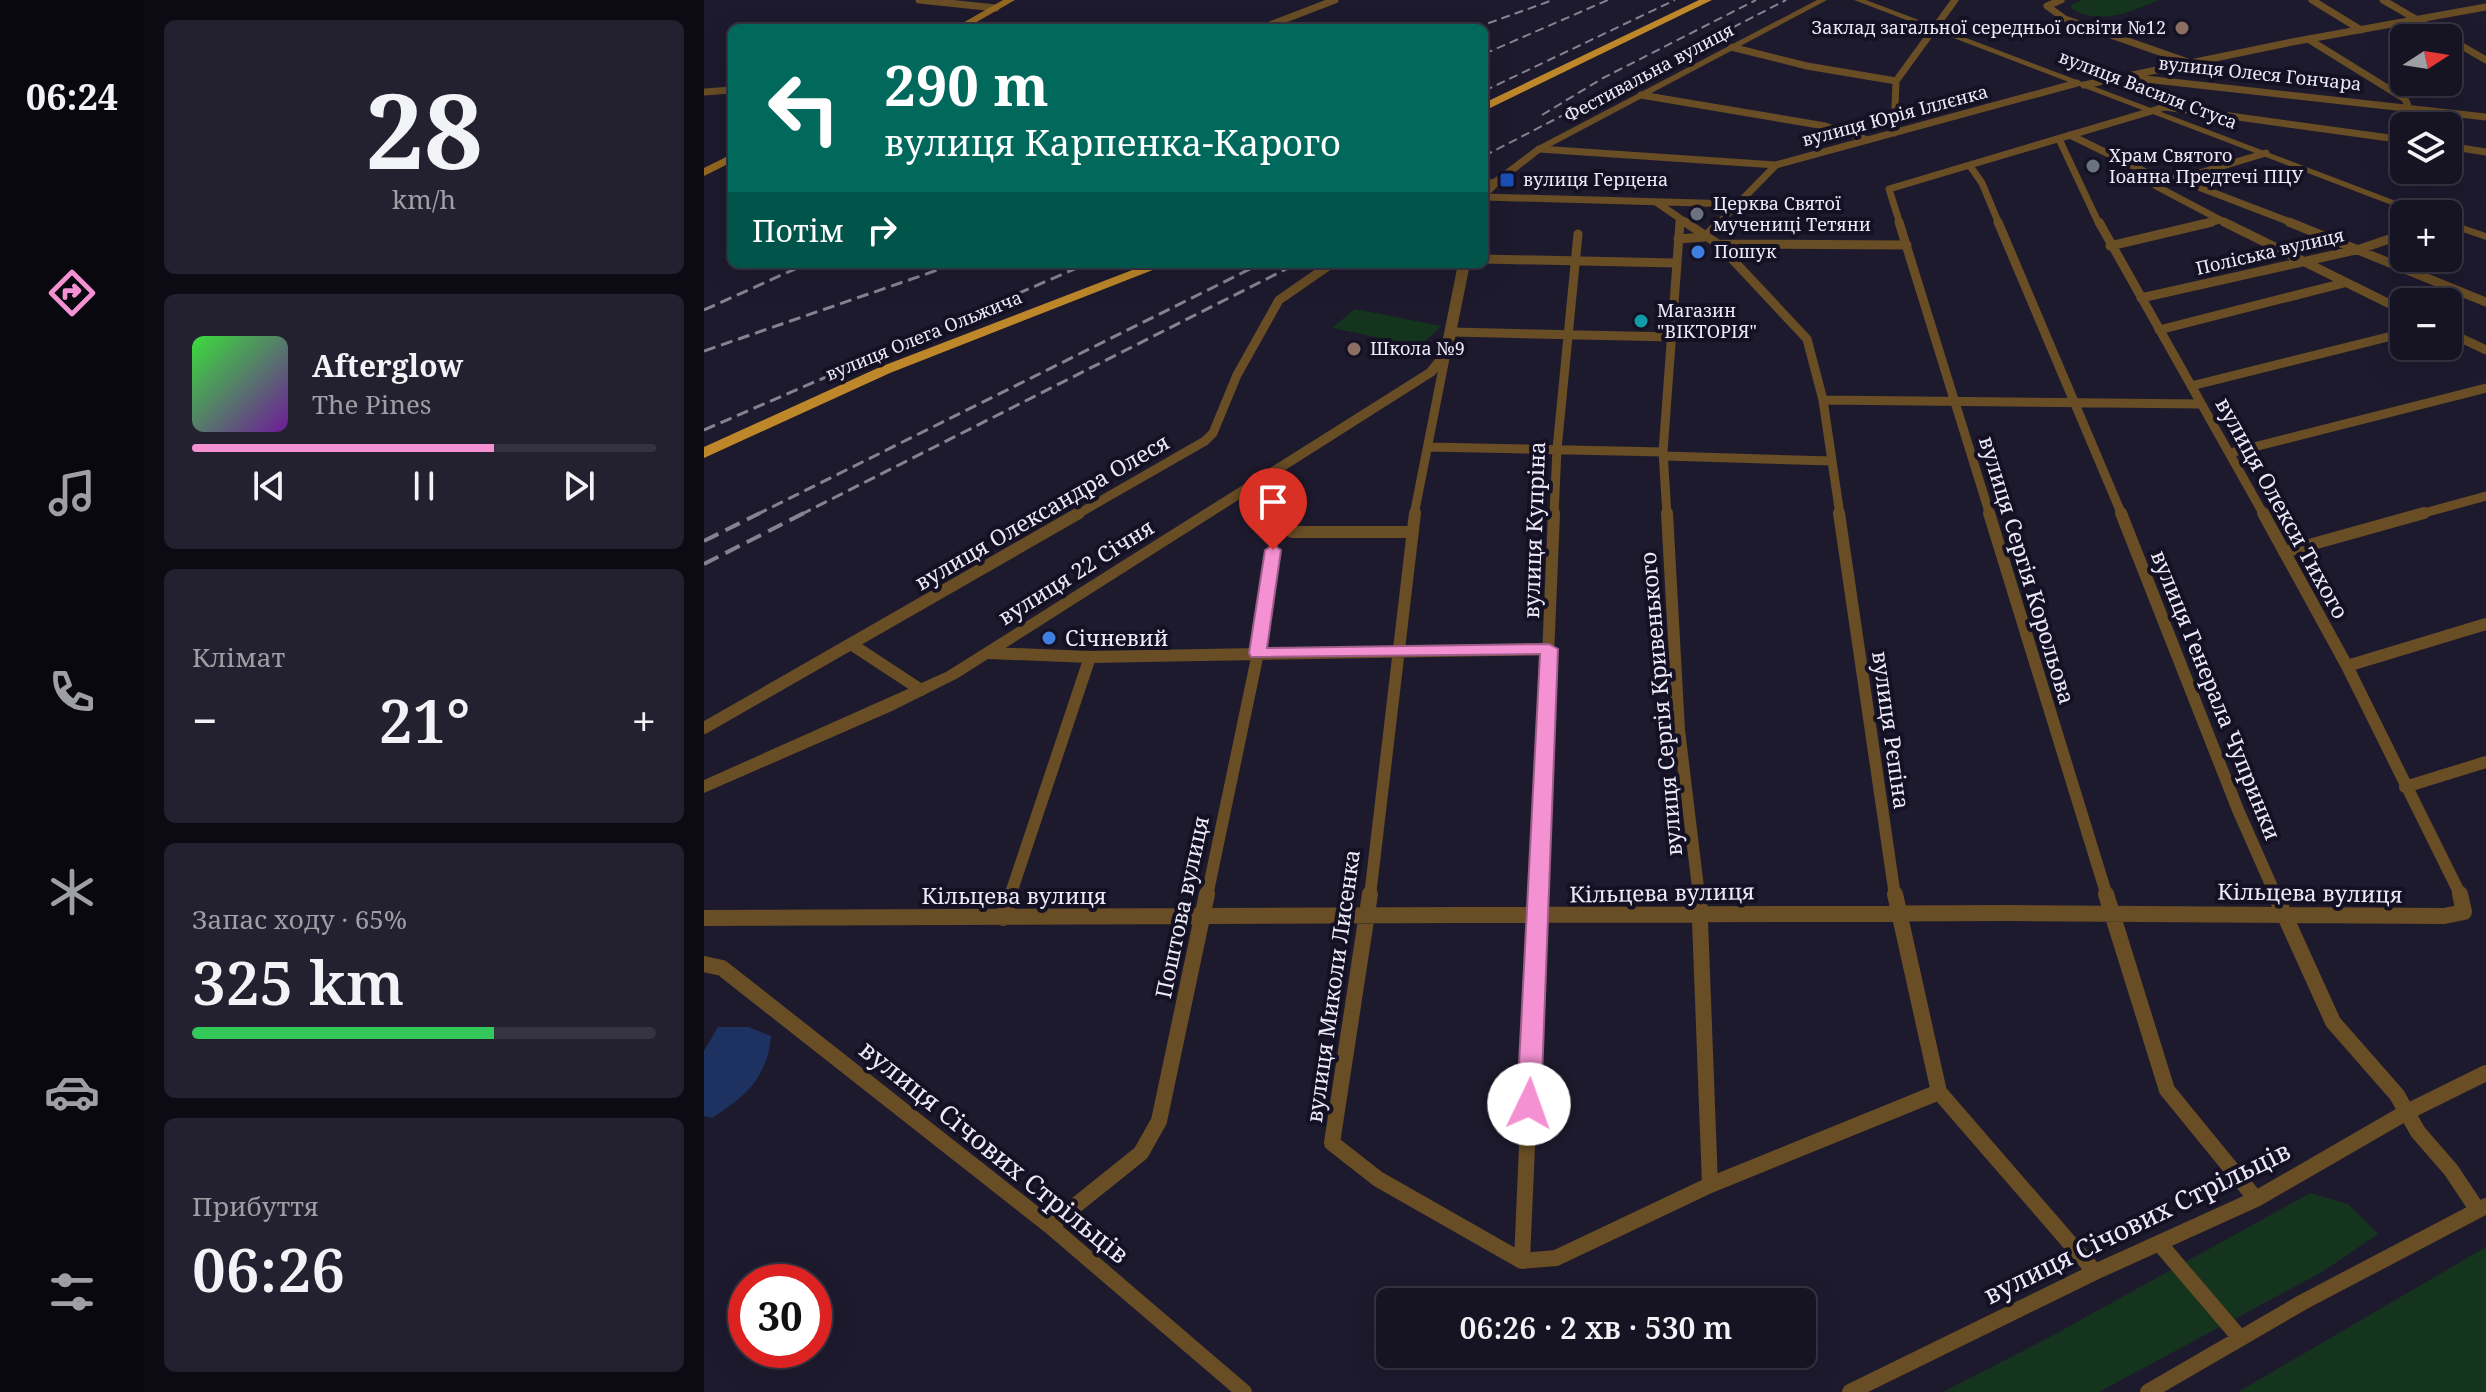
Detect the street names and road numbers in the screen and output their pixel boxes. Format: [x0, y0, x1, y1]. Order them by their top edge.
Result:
street label: Фестивальна вулиця [1559, 17, 1738, 127]
street label: вулиця Василя Стуса [2056, 44, 2241, 134]
street label: вулиця Олеся Гончара [2157, 50, 2363, 96]
street label: вулиця Юрія Іллєнка [1799, 79, 1990, 151]
street label: Поліська вулиця [2193, 222, 2346, 280]
street label: вулиця Олега Ольжича [822, 285, 1025, 386]
street label: вулиця Олекси Тихого [2209, 391, 2356, 624]
street label: вулиця Олександра Олеся [909, 426, 1174, 596]
street label: вулиця Сергія Корольова [1973, 432, 2083, 707]
street label: вулиця Купріна [1515, 441, 1551, 619]
street label: вулиця 22 Січня [992, 511, 1159, 631]
street label: вулиця Генерала Чупринки [2145, 545, 2289, 844]
street label: вулиця Сергія Кривенького [1632, 551, 1688, 857]
street label: вулиця Рєпіна [1866, 649, 1918, 811]
street label: Поштова вулиця [1147, 813, 1215, 1001]
street label: вулиця Миколи Лисенка [1298, 847, 1366, 1124]
street label: Кільцева вулиця [1569, 875, 1755, 909]
street label: Кільцева вулиця [2217, 875, 2403, 909]
street label: Кільцева вулиця [921, 880, 1107, 910]
street label: вулиця Січових Стрільців [852, 1031, 1137, 1271]
street label: вулиця Січових Стрільців [1977, 1132, 2296, 1312]

